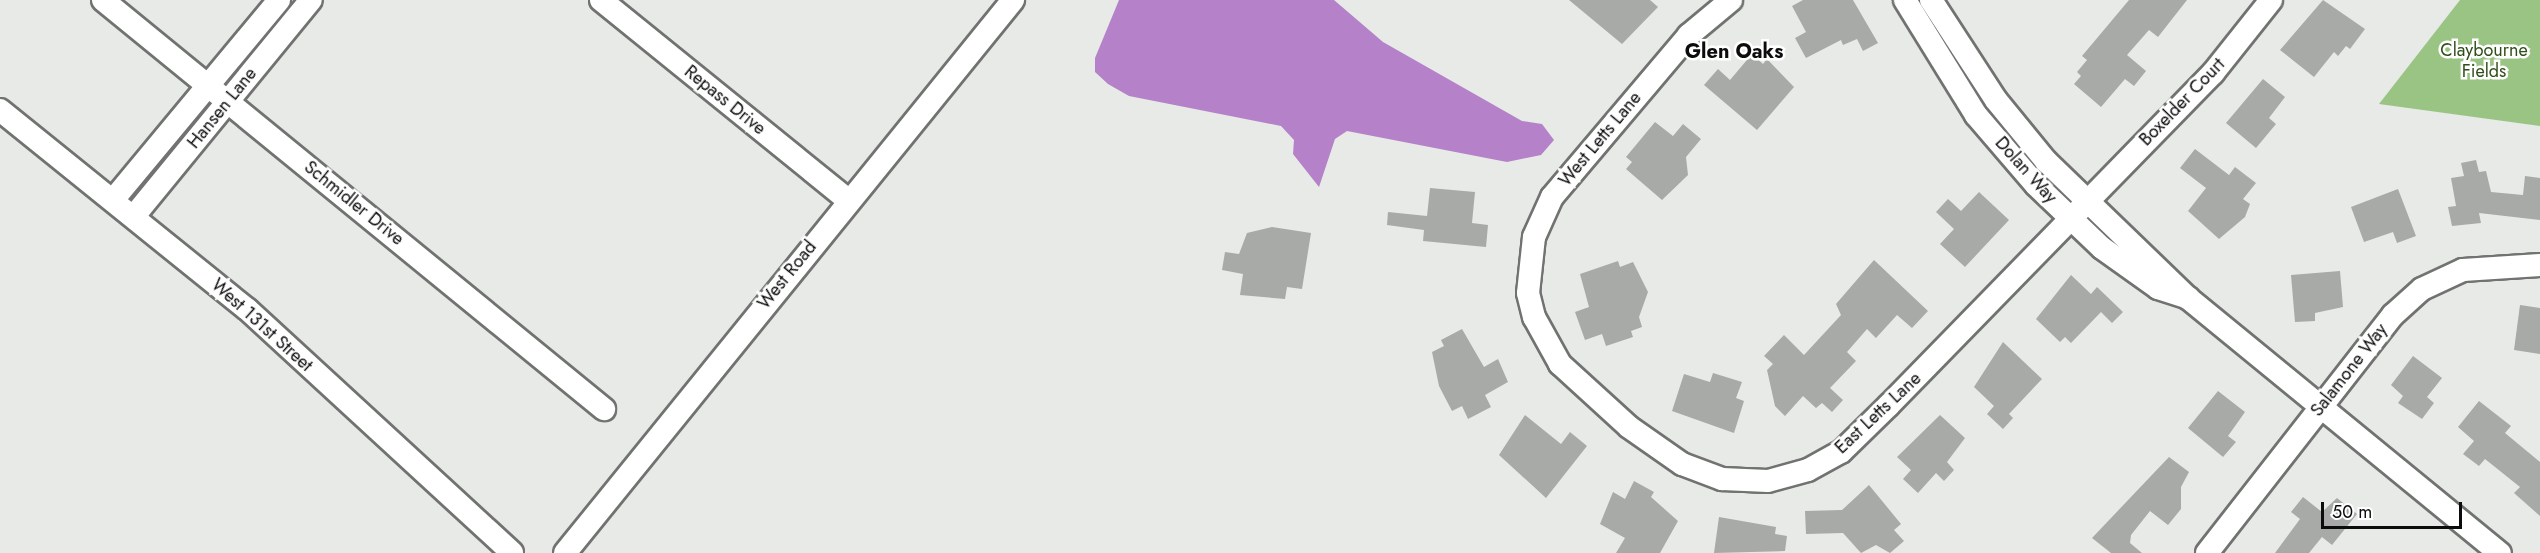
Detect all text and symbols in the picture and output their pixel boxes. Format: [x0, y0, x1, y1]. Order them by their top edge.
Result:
district label: Glen Oaks [1685, 39, 1783, 63]
park label: Claybourne Fields [2440, 40, 2528, 82]
street label: Boxelder Court [2135, 54, 2229, 150]
street label: Repass Drive [680, 61, 770, 139]
street label: Hansen Lane [183, 63, 261, 153]
street label: West Letts Lane [1554, 87, 1646, 191]
street label: Dolan Way [1990, 132, 2062, 208]
street label: Schmidler Drive [300, 156, 408, 250]
street label: West Road [753, 237, 821, 313]
street label: West 131st Street [207, 274, 317, 376]
street label: Salamone Way [2306, 319, 2392, 421]
street label: East Letts Lane [1831, 368, 1925, 458]
scale bar [2324, 490, 2465, 528]
text: 50 m [2332, 499, 2372, 525]

